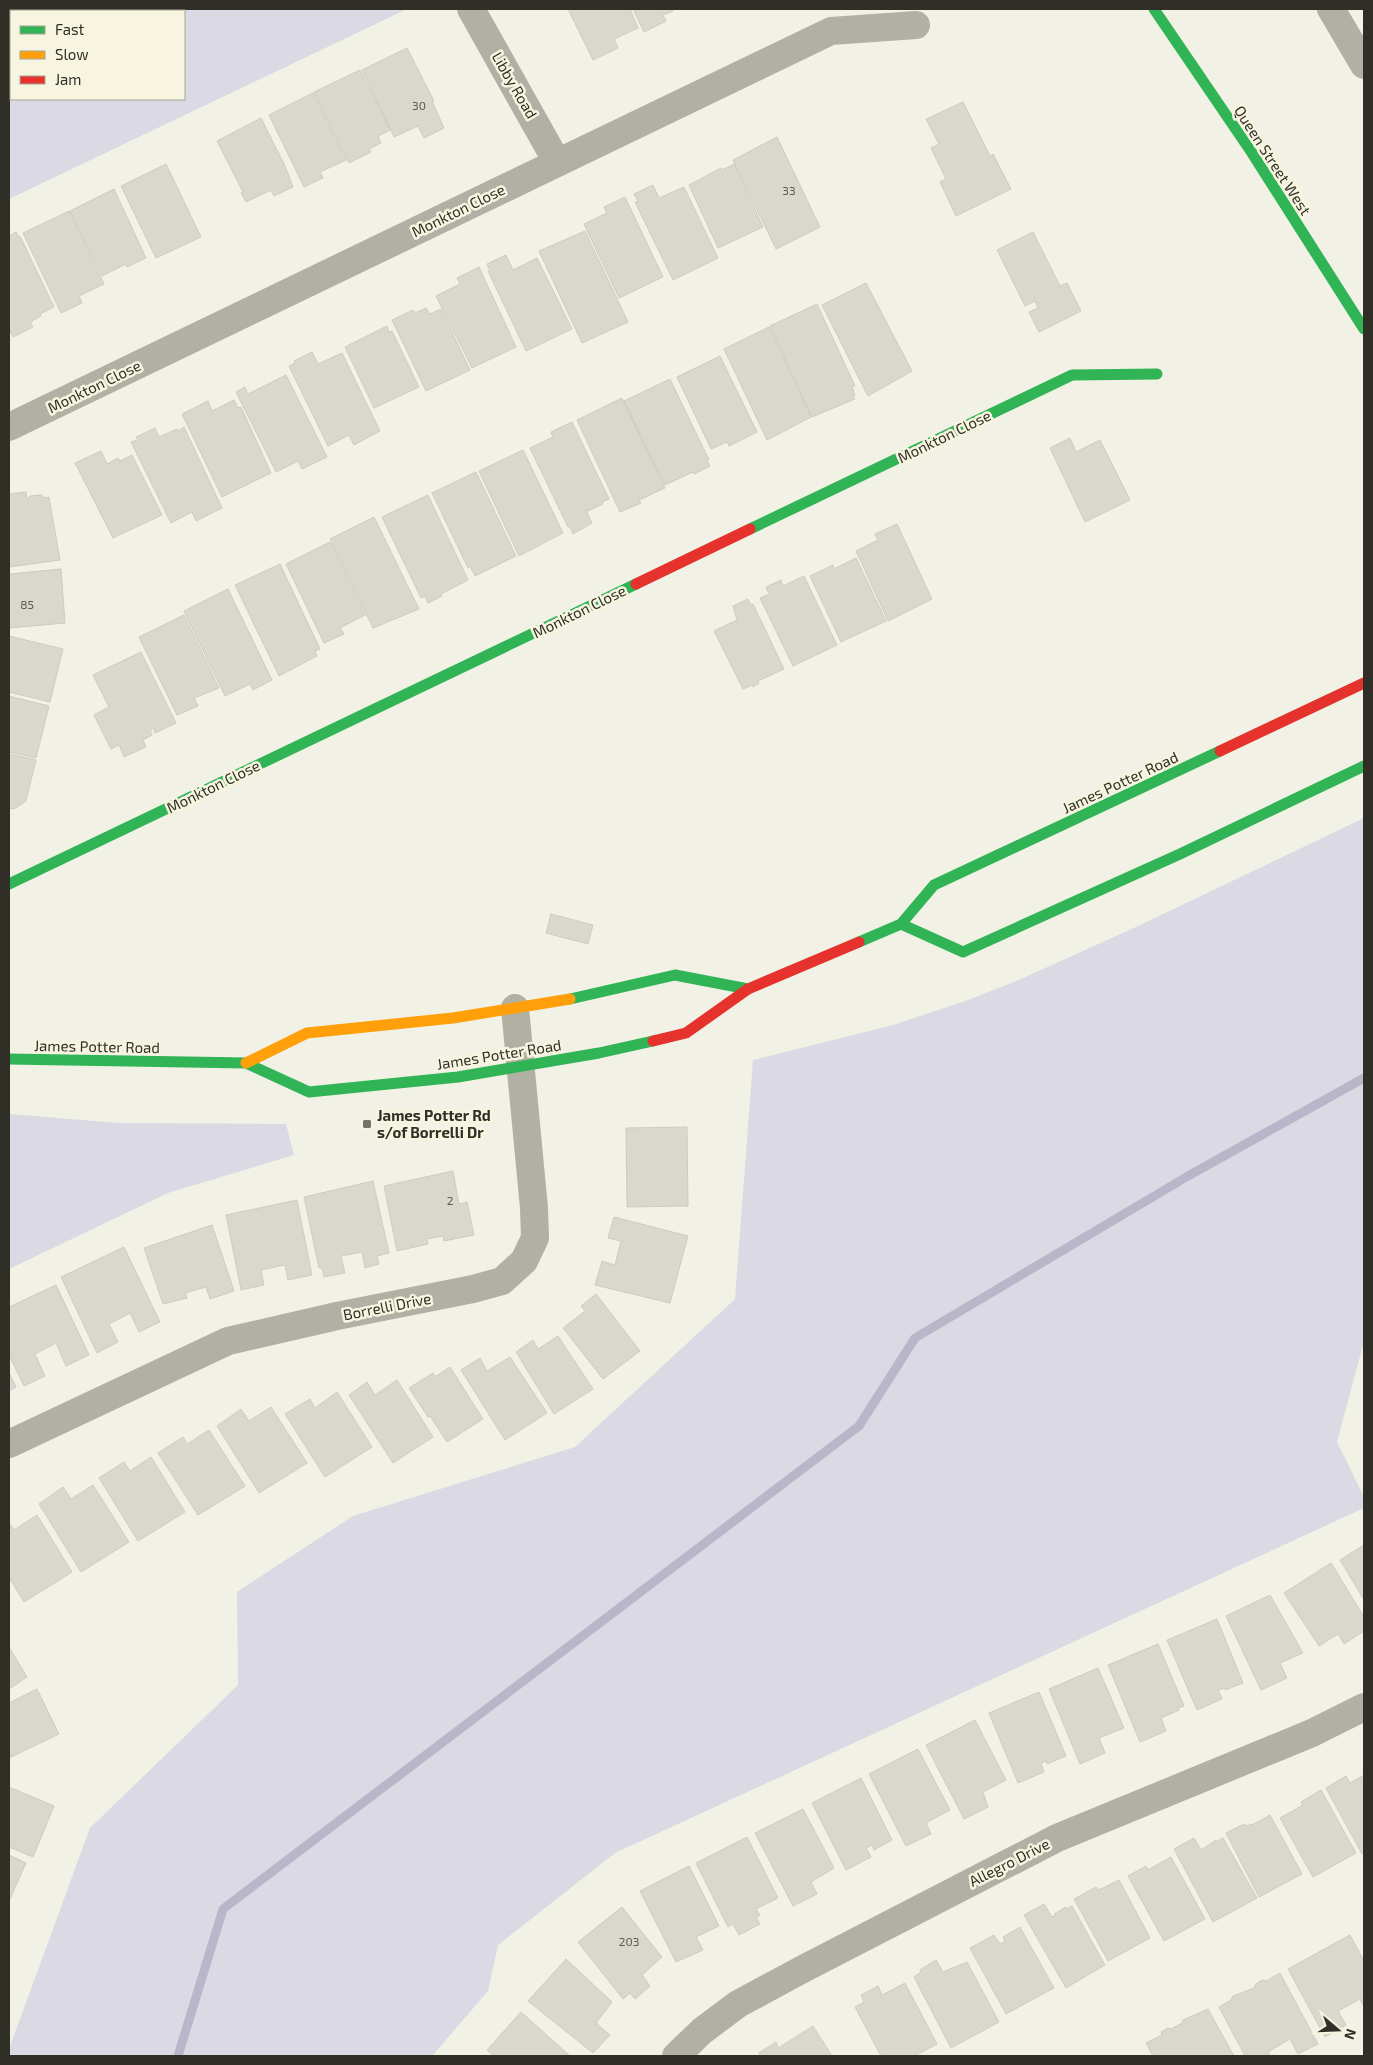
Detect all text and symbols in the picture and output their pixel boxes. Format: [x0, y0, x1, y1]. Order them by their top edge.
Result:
legend [10, 10, 185, 100]
text: Fast [55, 20, 85, 38]
text: Slow [55, 45, 89, 63]
street label: Libby Road [489, 48, 541, 122]
text: Jam [55, 70, 81, 88]
house number: 30 [412, 98, 426, 112]
street label: Queen Street West [1230, 102, 1315, 219]
street label: Monkton Close [408, 180, 508, 240]
house number: 33 [782, 183, 796, 197]
street label: Monkton Close [44, 356, 144, 416]
street label: Monkton Close [894, 406, 994, 466]
street label: Monkton Close [529, 581, 629, 641]
house number: 85 [20, 597, 34, 611]
street label: James Potter Road [1059, 747, 1181, 817]
street label: Monkton Close [163, 756, 263, 816]
street label: James Potter Road [435, 1035, 563, 1073]
street label: James Potter Road [34, 1036, 160, 1056]
place label: James Potter Rd s/of Borrelli Dr [377, 1106, 491, 1141]
marker: James Potter Rd s/of Borrelli Dr [361, 1118, 373, 1130]
house number: 2 [447, 1193, 454, 1207]
street label: Borrelli Drive [341, 1289, 433, 1323]
street label: Allegro Drive [966, 1834, 1052, 1890]
house number: 203 [619, 1934, 639, 1948]
north arrow [1313, 2005, 1363, 2055]
text: N [1341, 2027, 1360, 2042]

